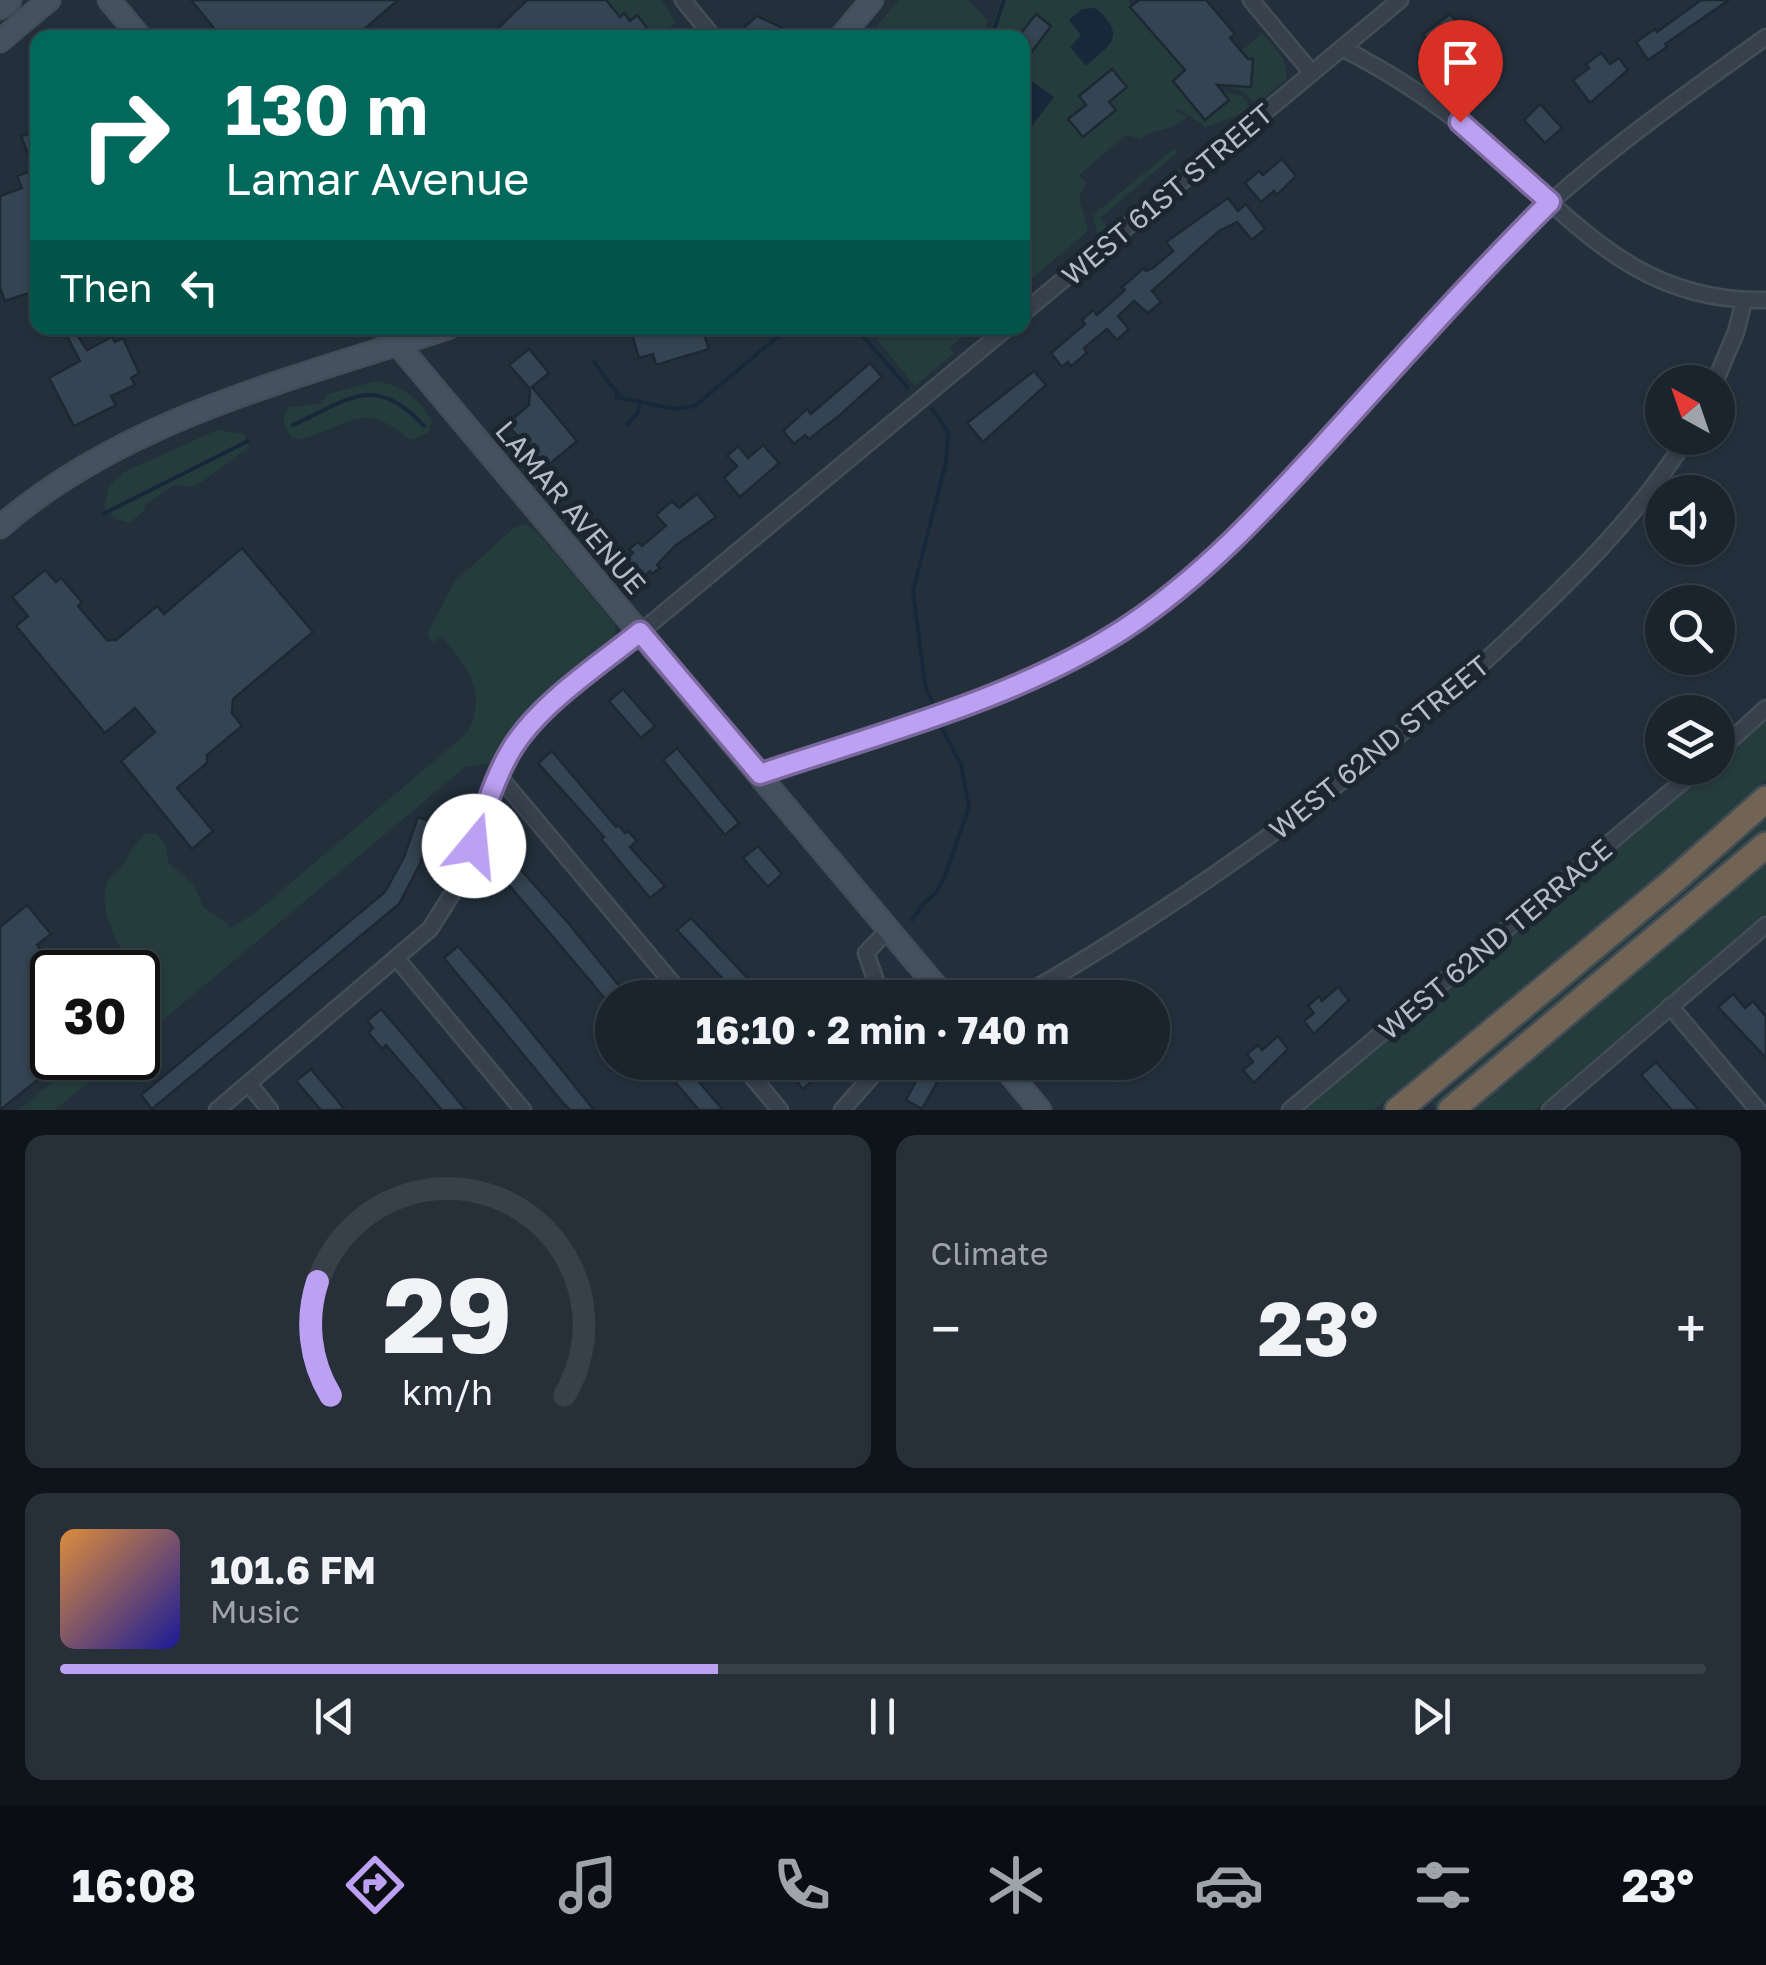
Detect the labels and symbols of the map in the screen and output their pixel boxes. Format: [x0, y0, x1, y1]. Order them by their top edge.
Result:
pin [1418, 20, 1503, 123]
street label: WEST 61ST STREET [1055, 96, 1279, 292]
north arrow [1645, 365, 1735, 455]
street label: LAMAR AVENUE [489, 414, 653, 600]
street label: WEST 62ND STREET [1263, 648, 1495, 846]
position arrow [422, 794, 526, 898]
street label: WEST 62ND TERRACE [1372, 832, 1618, 1046]
speed limit sign: 30 [30, 950, 160, 1080]

